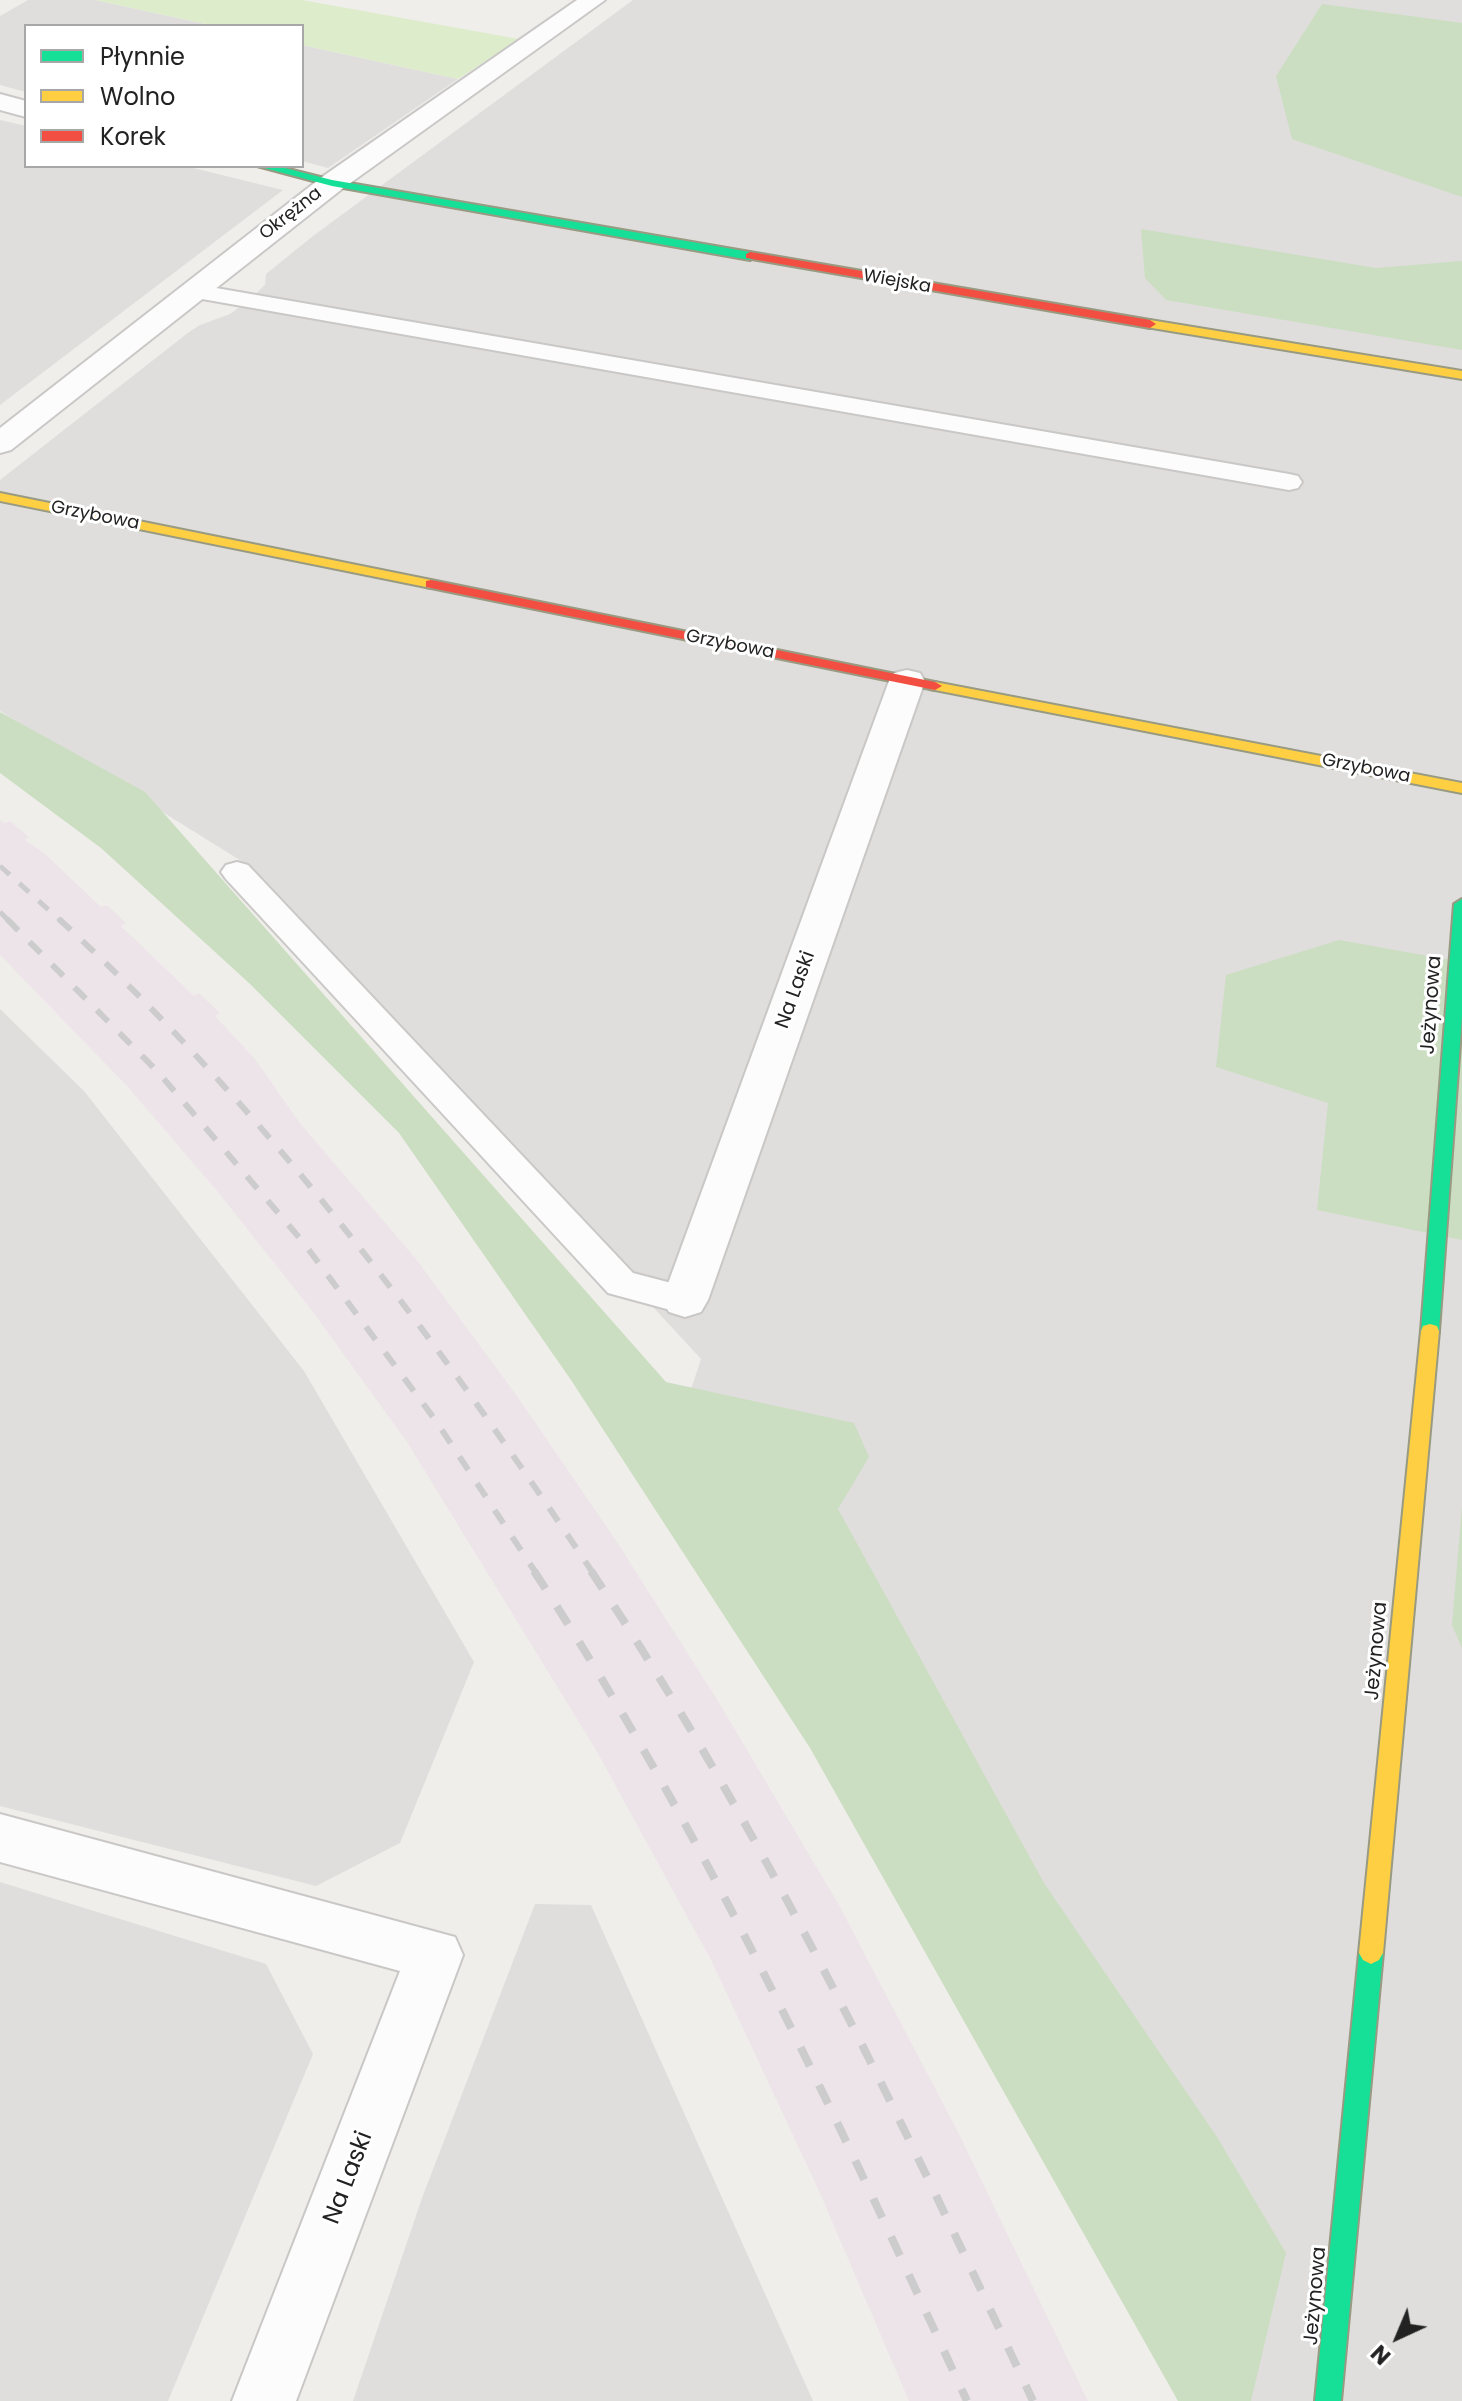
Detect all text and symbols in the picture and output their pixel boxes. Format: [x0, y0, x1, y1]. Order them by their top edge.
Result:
legend [24, 24, 304, 168]
text: Płynnie [100, 40, 185, 73]
text: Wolno [100, 80, 175, 113]
text: Korek [100, 120, 166, 153]
street label: Okrężna [256, 183, 326, 245]
street label: Wiejska [861, 265, 933, 299]
street label: Grzybowa [49, 497, 141, 535]
street label: Grzybowa [684, 626, 776, 664]
street label: Grzybowa [1320, 750, 1412, 788]
street label: Na Laski [771, 948, 821, 1032]
street label: Jeżynowa [1417, 955, 1447, 1055]
street label: Jeżynowa [1361, 1601, 1393, 1701]
street label: Na Laski [318, 2128, 380, 2228]
street label: Jeżynowa [1300, 2246, 1332, 2346]
north arrow [1358, 2297, 1438, 2377]
text: N [1364, 2338, 1398, 2372]

